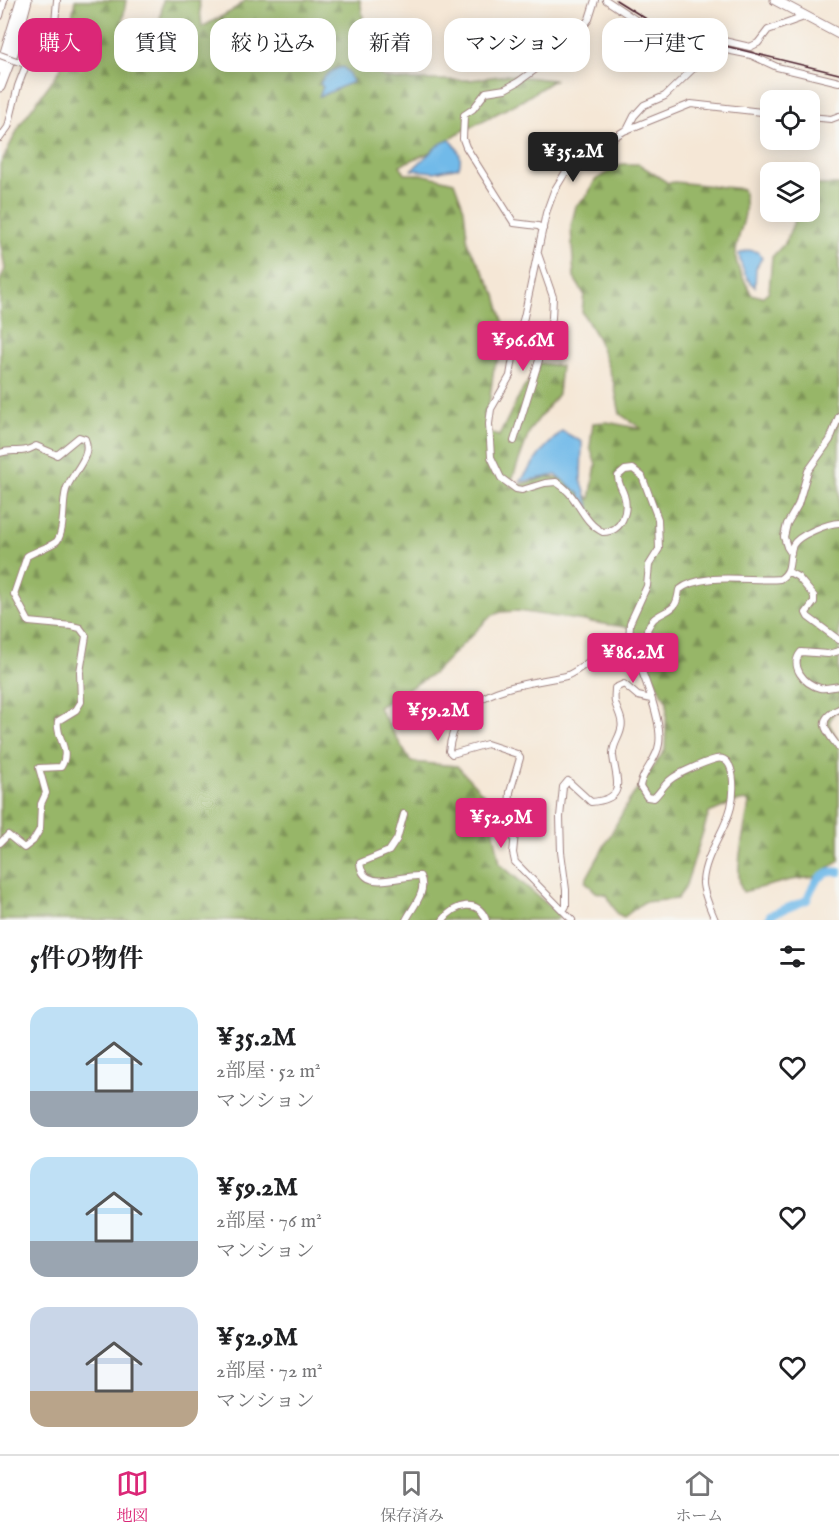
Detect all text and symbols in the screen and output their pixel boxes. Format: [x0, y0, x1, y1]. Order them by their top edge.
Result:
chip: 購入 [18, 18, 102, 72]
chip: 賃貸 [114, 18, 198, 72]
chip: 絞り込み [210, 18, 336, 72]
chip: 新着 [348, 18, 432, 72]
chip: マンション [444, 18, 590, 72]
chip: 一戸建て [602, 18, 728, 72]
map controls [760, 90, 820, 222]
button: locate [760, 90, 820, 150]
pin: ¥35.2M [524, 132, 622, 183]
text: ¥35.2M [542, 139, 604, 164]
button: layers [760, 162, 820, 222]
pin: ¥96.6M [474, 321, 572, 372]
text: ¥96.6M [491, 328, 555, 353]
pin: ¥86.2M [584, 633, 682, 684]
text: ¥86.2M [601, 640, 665, 665]
pin: ¥59.2M [389, 691, 487, 742]
text: ¥59.2M [406, 698, 470, 723]
pin: ¥52.9M [452, 798, 550, 849]
text: ¥52.9M [470, 805, 532, 830]
icon: filters [776, 940, 809, 973]
text: 5件の物件 [30, 943, 143, 976]
text: ¥35.2M [216, 1021, 296, 1054]
icon: home [78, 1031, 150, 1103]
icon: heart [776, 1051, 809, 1084]
text: 2部屋 · 52 m² [216, 1059, 320, 1084]
text: マンション [216, 1089, 315, 1114]
text: ¥59.2M [216, 1171, 298, 1204]
icon: home [78, 1181, 150, 1253]
icon: heart [776, 1201, 809, 1234]
text: 2部屋 · 76 m² [216, 1209, 322, 1234]
text: マンション [216, 1239, 315, 1264]
text: ¥52.9M [216, 1321, 298, 1354]
icon: home [78, 1331, 150, 1403]
icon: heart [776, 1351, 809, 1384]
text: 2部屋 · 72 m² [216, 1359, 323, 1384]
text: マンション [216, 1389, 315, 1414]
tab: 地図 [116, 1467, 149, 1527]
tab: 保存済み [380, 1467, 444, 1527]
tab: ホーム [675, 1467, 723, 1527]

